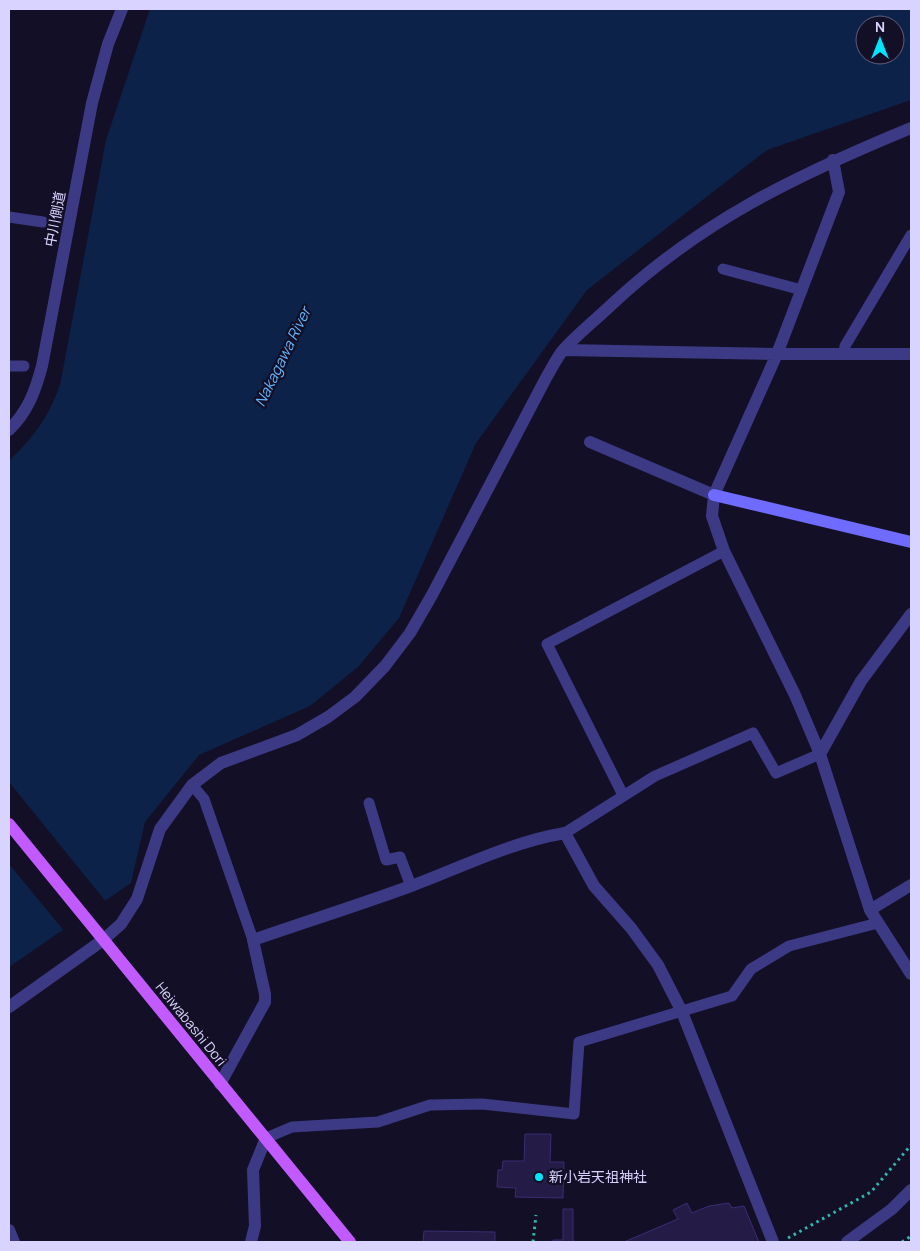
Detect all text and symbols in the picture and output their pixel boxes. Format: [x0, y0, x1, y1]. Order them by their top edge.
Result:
north arrow [855, 15, 905, 65]
text: N [875, 17, 885, 36]
street label: 中川側道 [40, 190, 69, 248]
water label: Nakagawa River [249, 301, 317, 410]
street label: Heiwabashi Dori [152, 978, 231, 1070]
place label: 新小岩天祖神社 [549, 1167, 647, 1186]
marker: 新小岩天祖神社 [533, 1171, 545, 1183]

